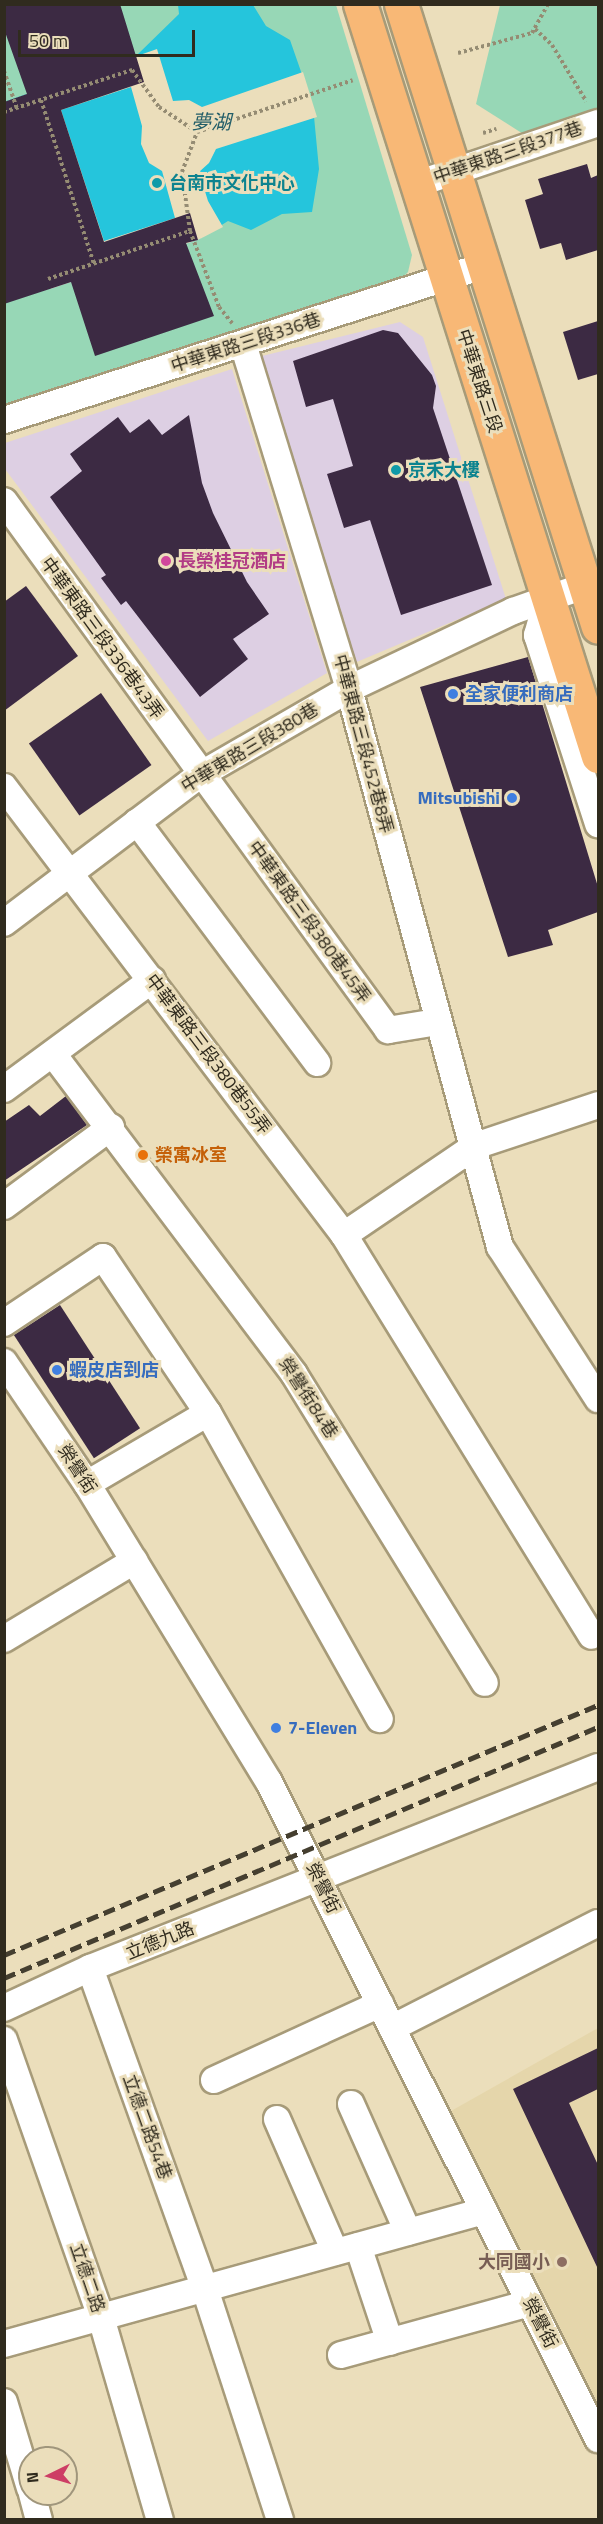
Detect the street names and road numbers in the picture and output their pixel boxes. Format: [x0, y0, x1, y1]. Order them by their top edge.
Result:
street label: 中華東路三段377巷 [431, 117, 585, 189]
street label: 中華東路三段336巷 [168, 309, 324, 377]
street label: 中華東路三段 [452, 326, 506, 436]
street label: 中華東路三段336巷43弄 [36, 553, 168, 723]
street label: 中華東路三段452巷8弄 [329, 652, 397, 836]
street label: 中華東路三段380巷 [177, 699, 323, 797]
street label: 中華東路三段380巷45弄 [243, 837, 375, 1007]
street label: 中華東路三段380巷55弄 [141, 970, 275, 1138]
street label: 榮譽街84巷 [274, 1353, 342, 1443]
street label: 榮譽街 [53, 1440, 101, 1498]
street label: 榮譽街 [301, 1859, 345, 1917]
street label: 立德九路 [123, 1918, 197, 1964]
street label: 立德二路54巷 [118, 2072, 176, 2182]
street label: 立德二路 [65, 2240, 109, 2316]
street label: 榮譽街 [518, 2294, 562, 2352]

